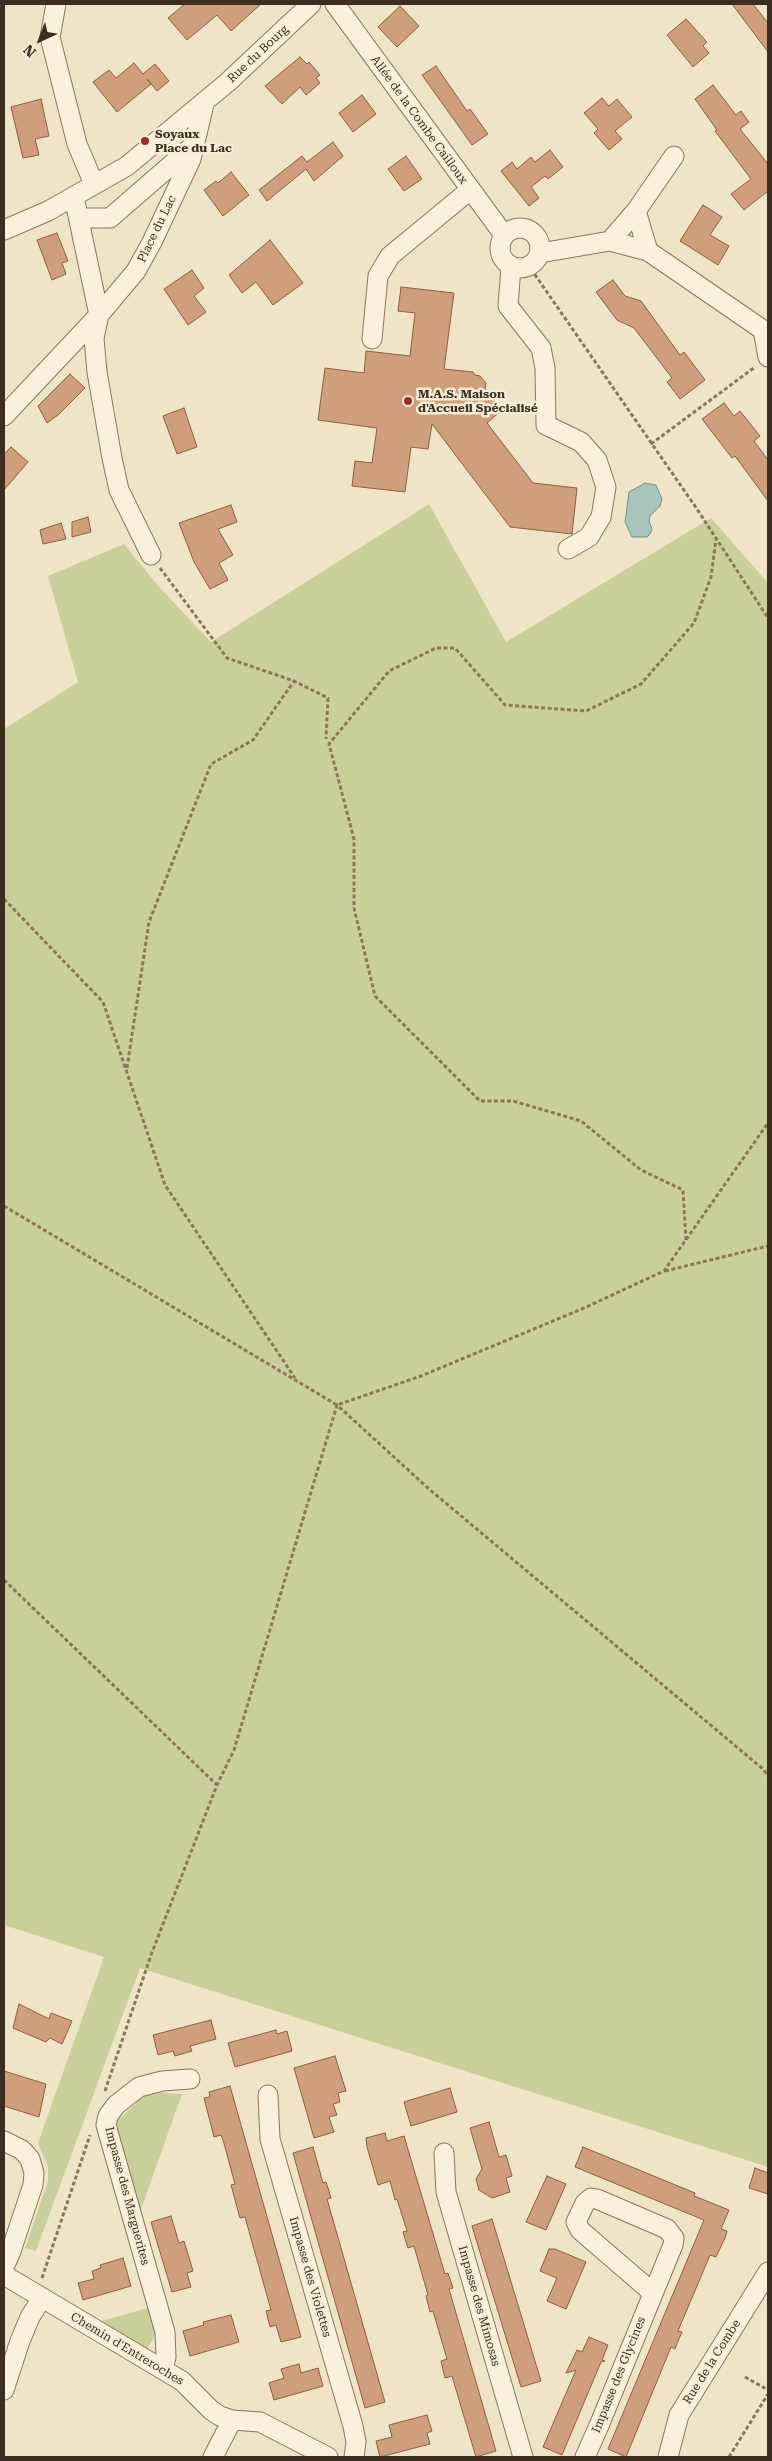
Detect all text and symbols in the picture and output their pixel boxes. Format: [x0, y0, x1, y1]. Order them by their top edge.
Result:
north arrow [15, 15, 65, 65]
street label: Rue du Bourg [225, 22, 291, 86]
text: N [20, 41, 39, 60]
street label: Allée de la Combe Cailloux [368, 53, 470, 187]
place label: Soyaux Place du Lac [155, 127, 232, 155]
marker: Soyaux Place du Lac [139, 135, 151, 147]
street label: Place du Lac [135, 193, 179, 265]
place label: M.A.S. Maison d'Accueil Spécialisé [418, 387, 538, 415]
marker: M.A.S. Maison d'Accueil Spécialisé [402, 395, 414, 407]
street label: Impasse des Marguerites [102, 2125, 152, 2267]
street label: Impasse des Violettes [286, 2215, 334, 2339]
street label: Impasse des Mimosas [455, 2244, 503, 2368]
street label: Chemin d'Entreroches [68, 2310, 186, 2388]
street label: Impasse des Glycines [589, 2315, 649, 2435]
street label: Rue de la Combe [680, 2317, 744, 2407]

